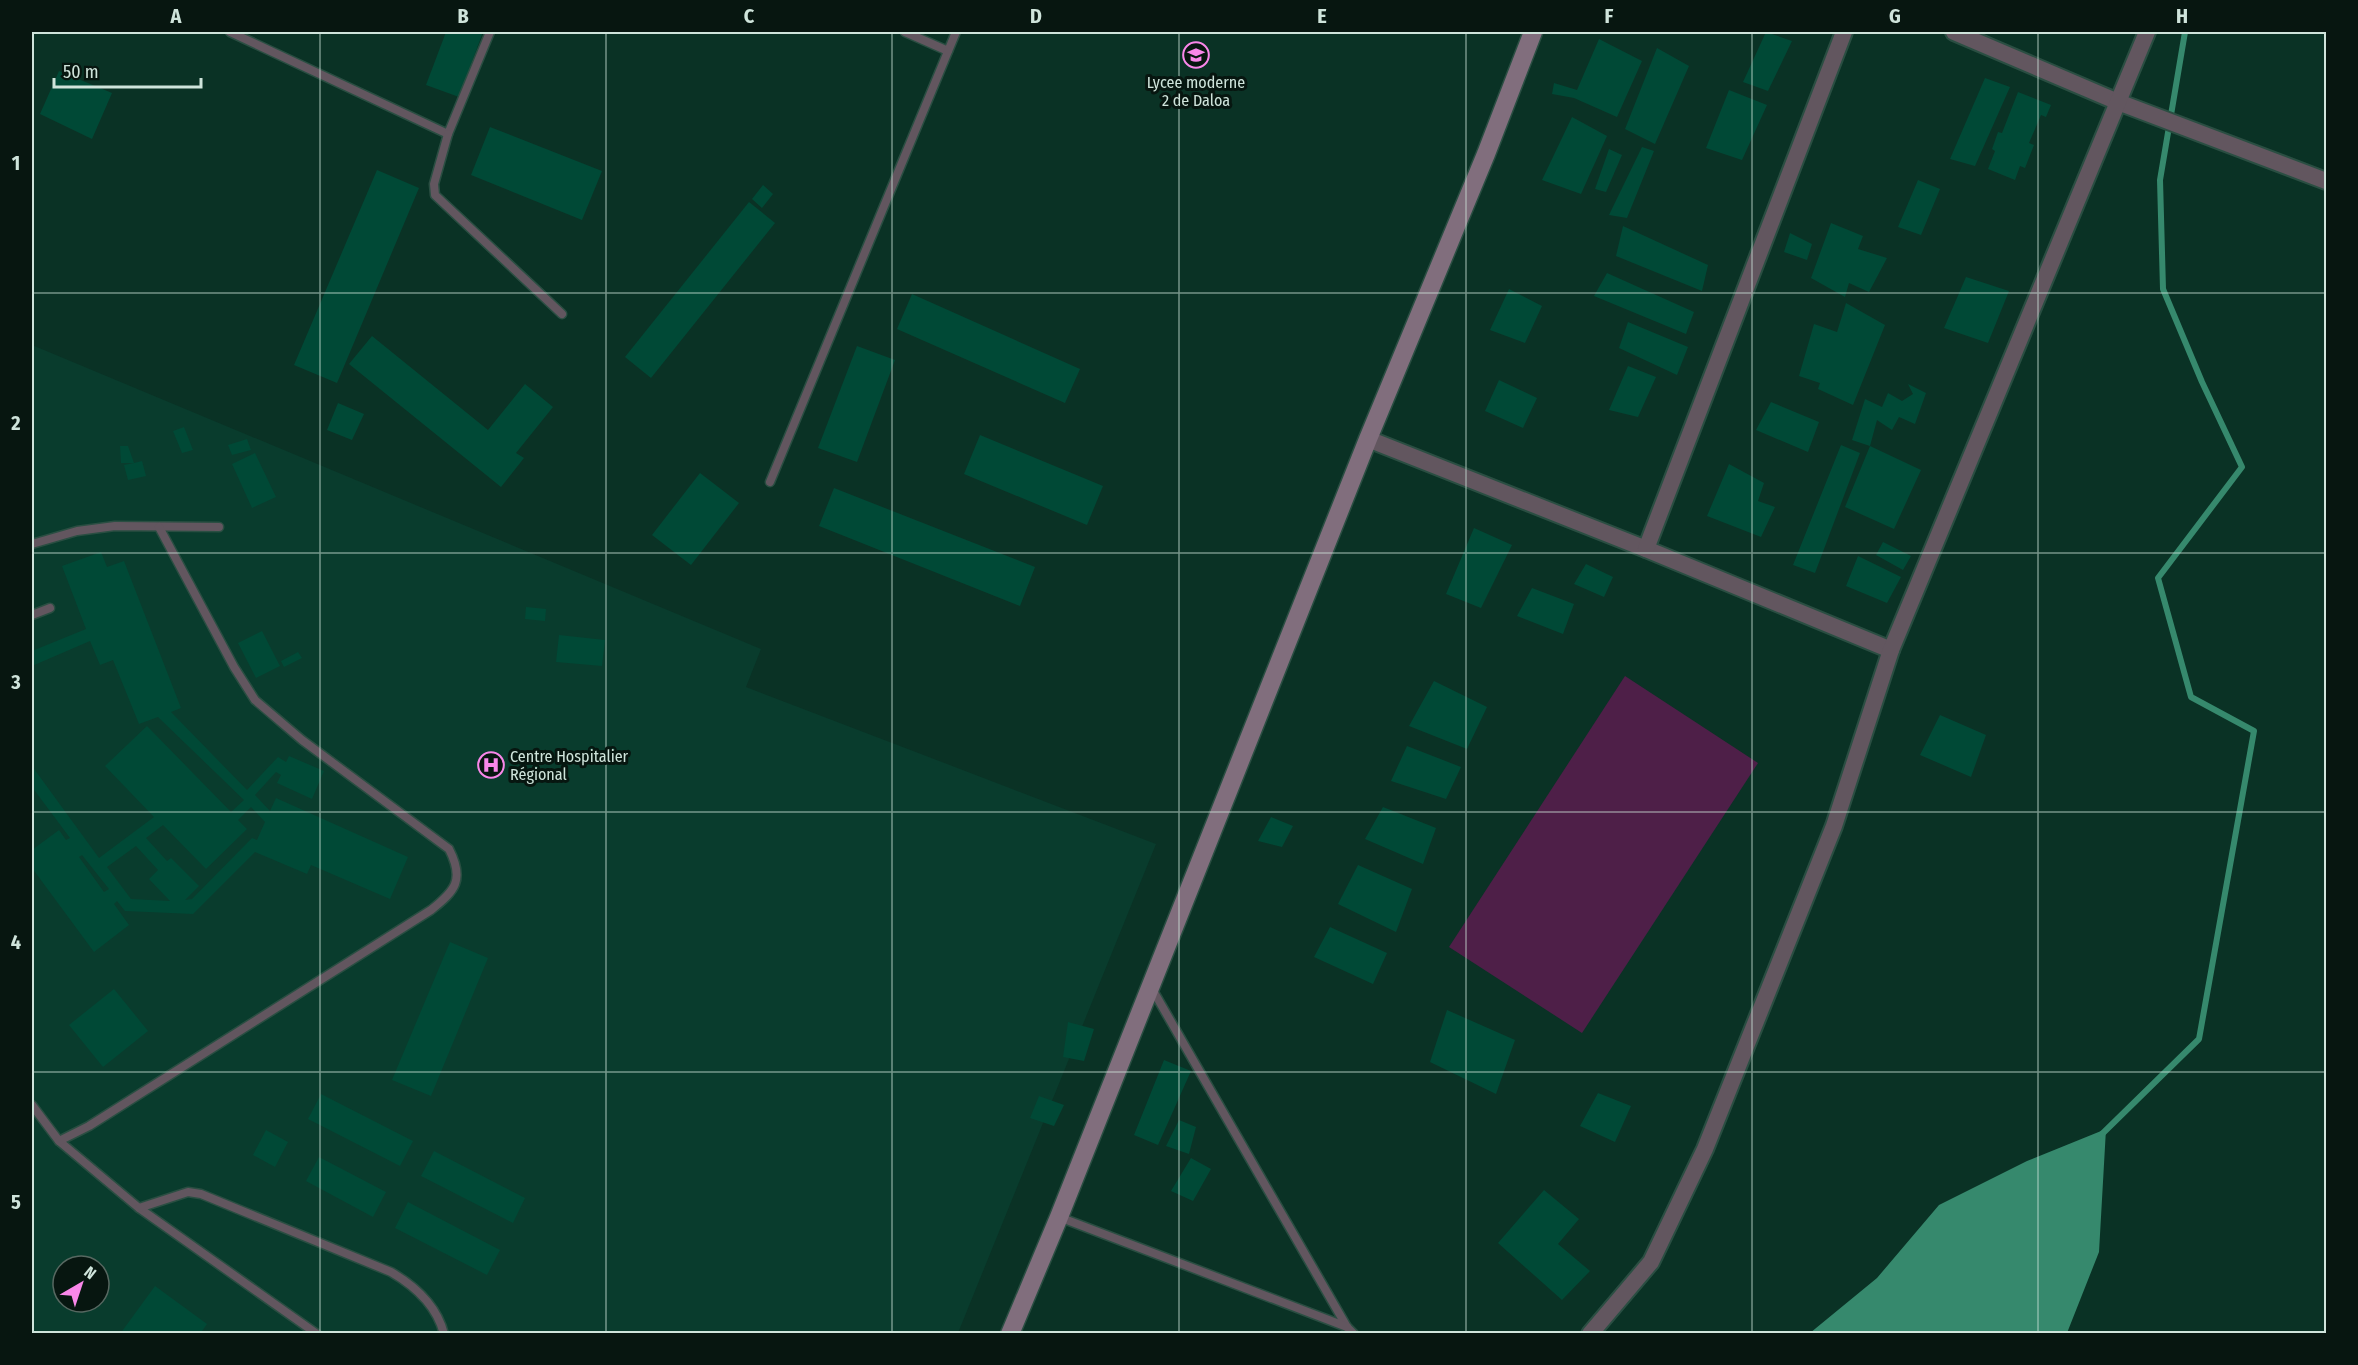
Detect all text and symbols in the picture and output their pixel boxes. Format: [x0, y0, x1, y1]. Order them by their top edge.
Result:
text: A [170, 4, 183, 28]
text: B [457, 4, 469, 28]
text: C [744, 4, 755, 28]
text: D [1030, 4, 1042, 28]
text: E [1317, 4, 1327, 28]
text: F [1605, 4, 1614, 28]
text: G [1889, 4, 1901, 28]
text: H [2176, 4, 2188, 28]
school or university icon: Lycee moderne 2 de Daloa [1181, 40, 1211, 70]
scale bar [54, 51, 201, 89]
text: 50 m [63, 61, 99, 83]
place label: Lycee moderne 2 de Daloa [1147, 73, 1245, 110]
text: 1 [12, 151, 20, 175]
text: 2 [10, 411, 21, 435]
text: 3 [10, 670, 21, 694]
place label: Centre Hospitalier Régional [510, 747, 629, 784]
hospital icon: Centre Hospitalier Régional [476, 750, 506, 780]
text: 4 [11, 930, 21, 954]
text: 5 [11, 1190, 21, 1214]
north arrow [51, 1254, 111, 1314]
text: N [80, 1262, 100, 1283]

